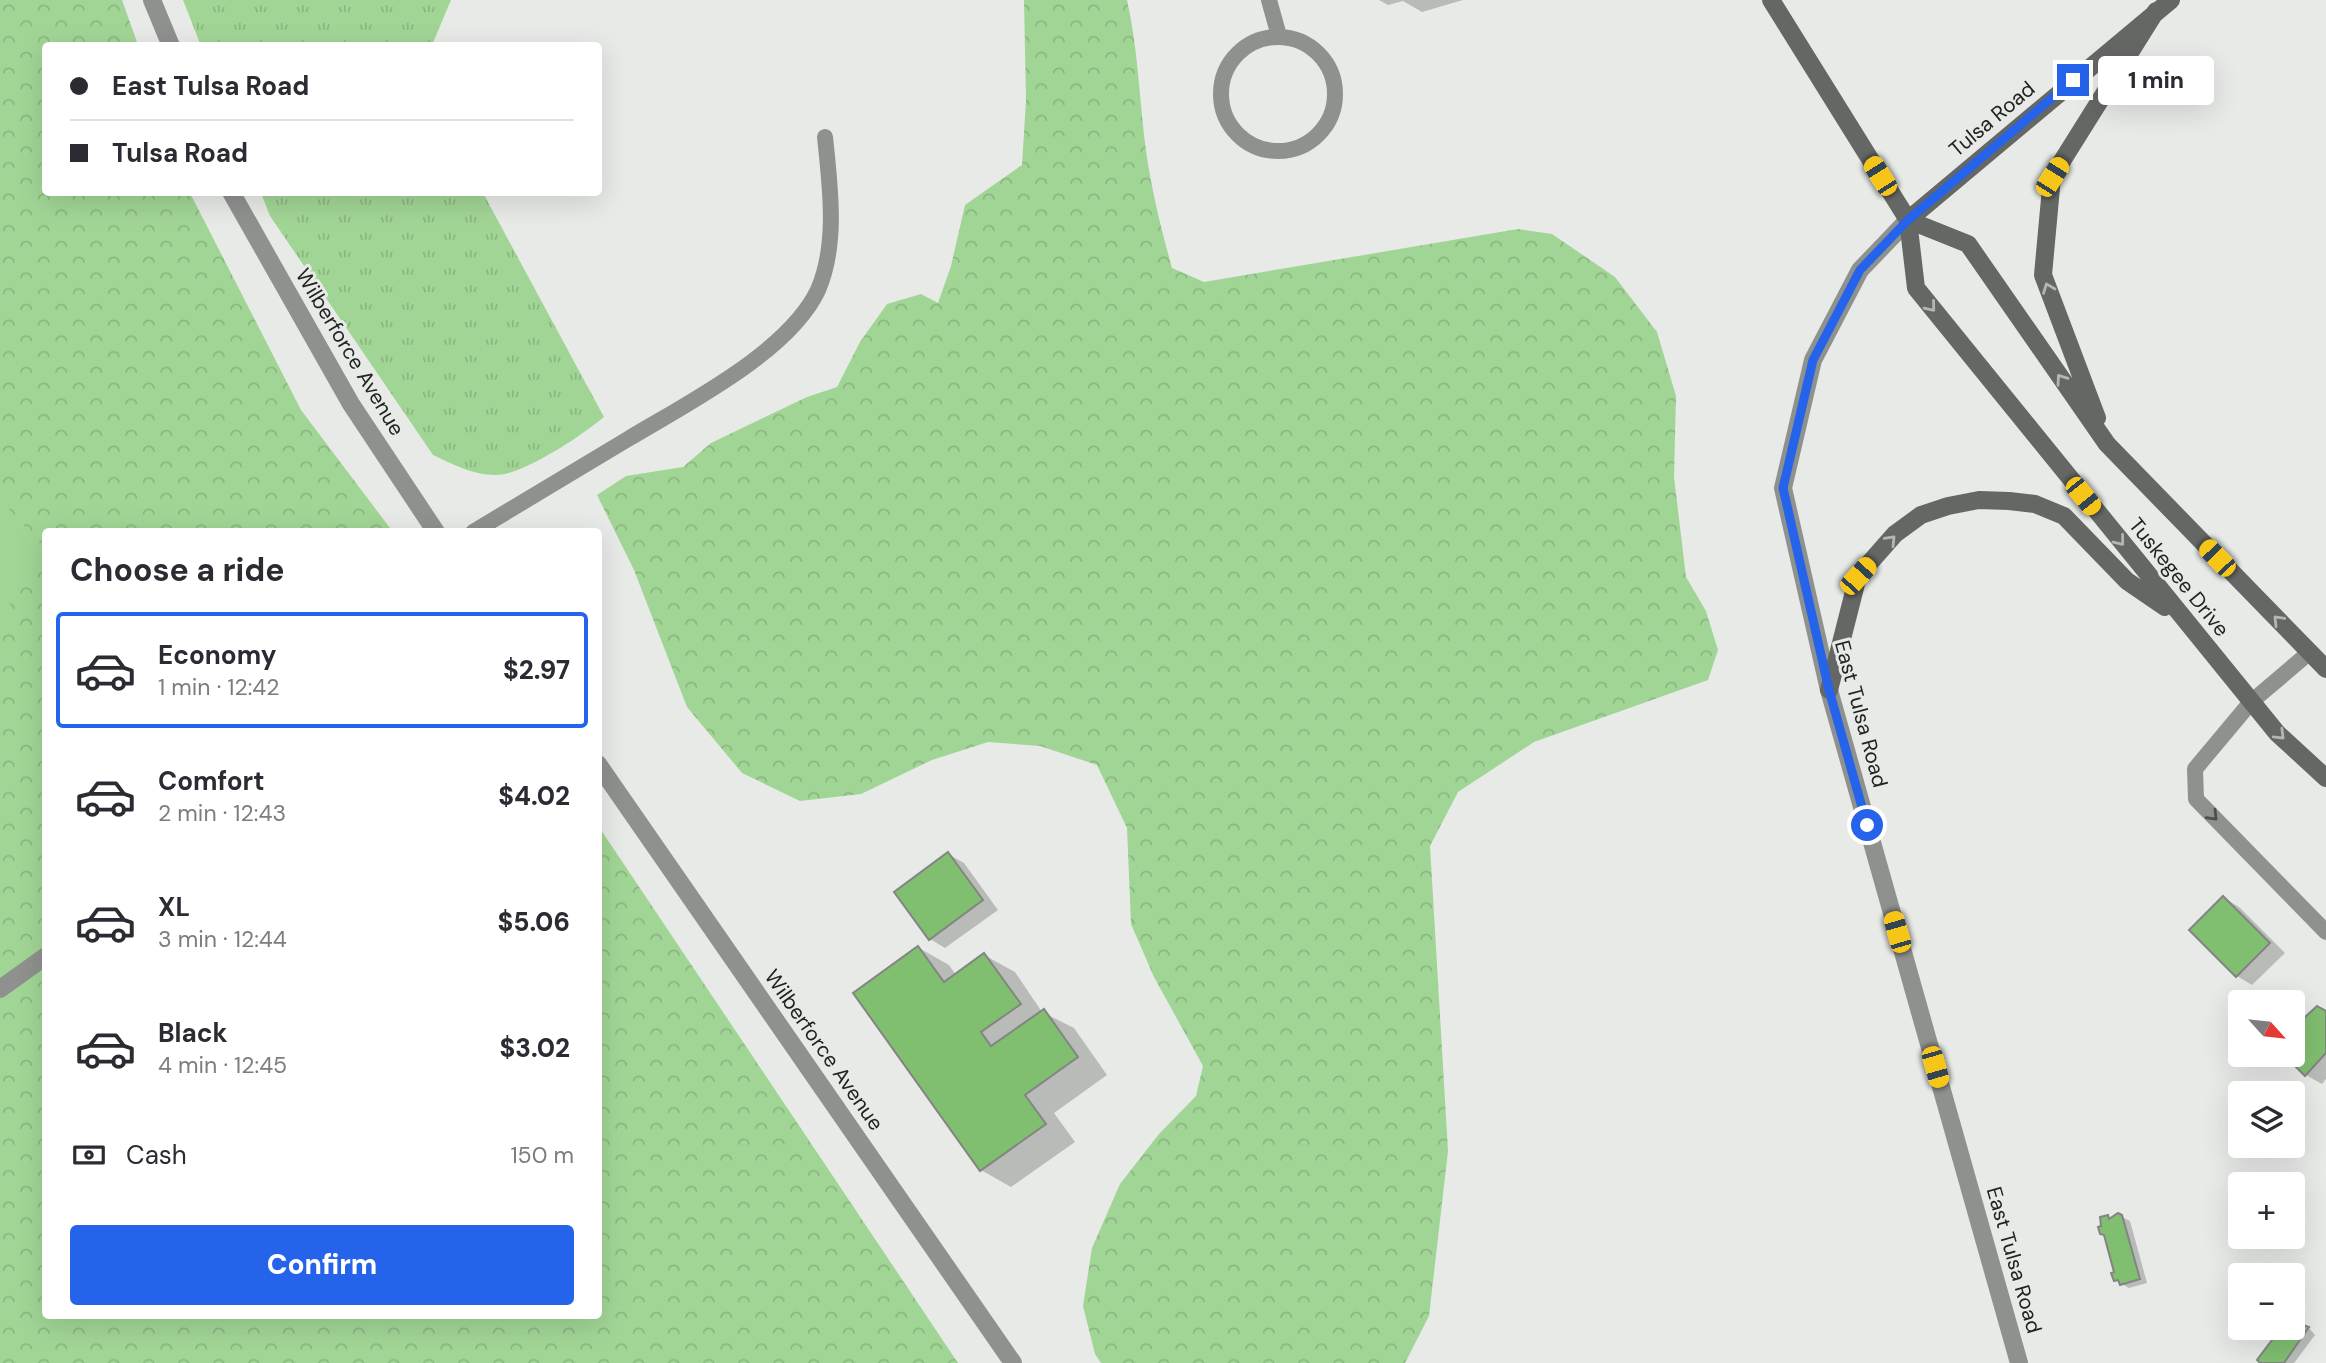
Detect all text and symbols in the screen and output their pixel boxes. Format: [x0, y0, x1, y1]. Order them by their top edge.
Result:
callout: 1 min [2098, 56, 2213, 104]
route end [2057, 64, 2089, 96]
text: 1 min [2128, 65, 2184, 95]
text: East Tulsa Road [112, 69, 309, 103]
street label: Tulsa Road [1943, 75, 2041, 163]
text: Tulsa Road [112, 136, 248, 170]
car [1860, 153, 1901, 199]
car [2032, 154, 2073, 200]
street label: Wilberforce Avenue [289, 263, 411, 441]
one-way arrow [2042, 283, 2056, 295]
one-way arrow [1923, 298, 1935, 311]
one-way arrow [2056, 373, 2069, 386]
car [2062, 473, 2105, 519]
street label: Tuskegee Drive [2122, 512, 2236, 642]
one-way arrow [2111, 533, 2124, 545]
one-way arrow [1882, 535, 1895, 548]
car [2195, 536, 2240, 580]
text: Choose a ride [70, 549, 285, 591]
car [1837, 553, 1880, 599]
one-way arrow [2274, 615, 2287, 628]
street label: East Tulsa Road [1828, 637, 1894, 791]
text: Economy [158, 638, 276, 672]
icon: car [74, 639, 137, 702]
text: $2.97 [503, 653, 570, 687]
text: 1 min · 12:42 [158, 672, 280, 702]
one-way arrow [2272, 727, 2285, 740]
text: Comfort [158, 764, 264, 798]
icon: car [74, 765, 137, 828]
text: $4.02 [498, 779, 570, 813]
text: 2 min · 12:43 [158, 798, 286, 828]
one-way arrow [2204, 808, 2217, 821]
route start [1851, 809, 1883, 841]
text: XL [158, 890, 190, 924]
icon: car [74, 891, 137, 954]
text: $5.06 [498, 905, 570, 939]
car [1882, 909, 1913, 955]
text: 3 min · 12:44 [158, 924, 287, 954]
street label: Wilberforce Avenue [758, 964, 890, 1136]
north arrow [2228, 990, 2305, 1068]
map controls [2228, 990, 2305, 1340]
text: Black [158, 1016, 228, 1050]
icon: car [74, 1017, 137, 1080]
text: $3.02 [500, 1031, 570, 1065]
car [1920, 1044, 1951, 1090]
text: 4 min · 12:45 [158, 1050, 287, 1080]
button: layers [2228, 1081, 2305, 1158]
icon: cash [70, 1136, 108, 1174]
text: Cash [126, 1138, 187, 1172]
text: 150 m [510, 1140, 574, 1170]
button: + [2228, 1172, 2305, 1249]
street label: East Tulsa Road [1980, 1184, 2048, 1336]
button: Confirm [70, 1225, 574, 1305]
button: − [2228, 1263, 2305, 1340]

